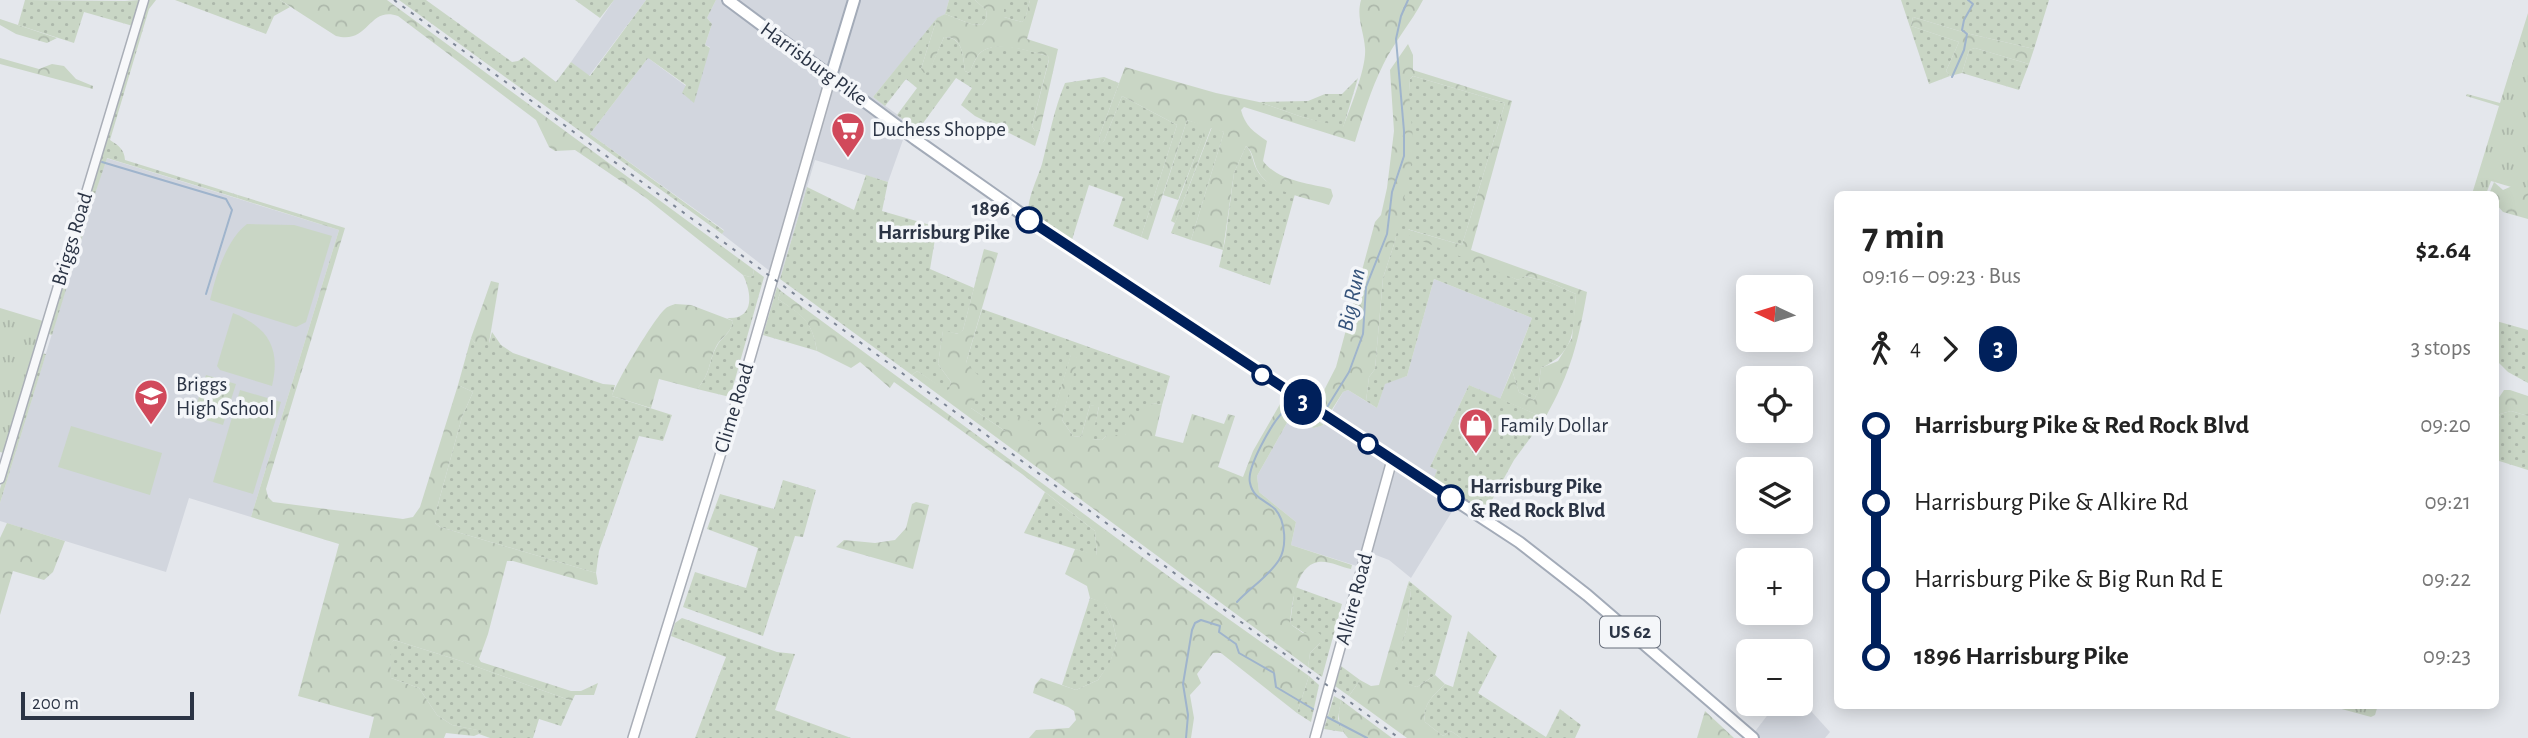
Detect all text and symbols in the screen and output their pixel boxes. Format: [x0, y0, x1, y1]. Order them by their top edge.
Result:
street label: Harrisburg Pike [757, 18, 871, 110]
supermarket icon: Duchess Shoppe [829, 110, 867, 159]
place label: Duchess Shoppe [872, 119, 1006, 140]
street label: Briggs Road [48, 190, 96, 288]
place label: 1896 Harrisburg Pike [878, 198, 1010, 243]
marker: 1896 Harrisburg Pike [1016, 207, 1042, 233]
text: 7 min [1862, 218, 1945, 256]
text: $2.64 [2415, 237, 2471, 263]
text: 09:16 – 09:23 · Bus [1862, 265, 2021, 288]
water label: Big Run [1334, 266, 1370, 334]
north arrow [1736, 275, 1813, 352]
map controls [1736, 275, 1813, 716]
icon: walk [1862, 330, 1900, 368]
icon: forward [1931, 330, 1969, 368]
text: 4 [1910, 337, 1921, 360]
text: 3 [1993, 337, 2003, 361]
text: 3 stops [2411, 337, 2471, 360]
street label: Clime Road [710, 360, 758, 455]
unlabelled marker [1252, 365, 1272, 385]
button: locate [1736, 366, 1813, 443]
place label: Briggs High School [176, 374, 274, 419]
school or university icon: Briggs High School [132, 377, 170, 426]
line badge: 3 [1280, 379, 1326, 425]
text: 3 [1298, 390, 1308, 414]
shop icon: Family Dollar [1457, 406, 1495, 455]
text: Harrisburg Pike & Red Rock Blvd [1914, 412, 2249, 438]
text: 09:20 [2420, 414, 2471, 437]
place label: Family Dollar [1500, 415, 1608, 436]
unlabelled marker [1358, 434, 1378, 454]
button: layers [1736, 457, 1813, 534]
place label: Harrisburg Pike & Red Rock Blvd [1470, 476, 1605, 521]
marker: Harrisburg Pike & Red Rock Blvd [1438, 485, 1464, 511]
text: Harrisburg Pike & Alkire Rd [1914, 489, 2189, 515]
text: 09:21 [2424, 491, 2471, 514]
button: + [1736, 548, 1813, 625]
street label: Alkire Road [1332, 551, 1376, 647]
text: Harrisburg Pike & Big Run Rd E [1914, 566, 2223, 592]
text: 09:22 [2422, 568, 2471, 591]
road number: US 62 [1600, 617, 1660, 648]
button: − [1736, 639, 1813, 716]
text: 1896 Harrisburg Pike [1914, 643, 2129, 669]
text: 09:23 [2423, 645, 2471, 668]
scale bar [21, 689, 194, 721]
text: 200 m [32, 694, 79, 713]

